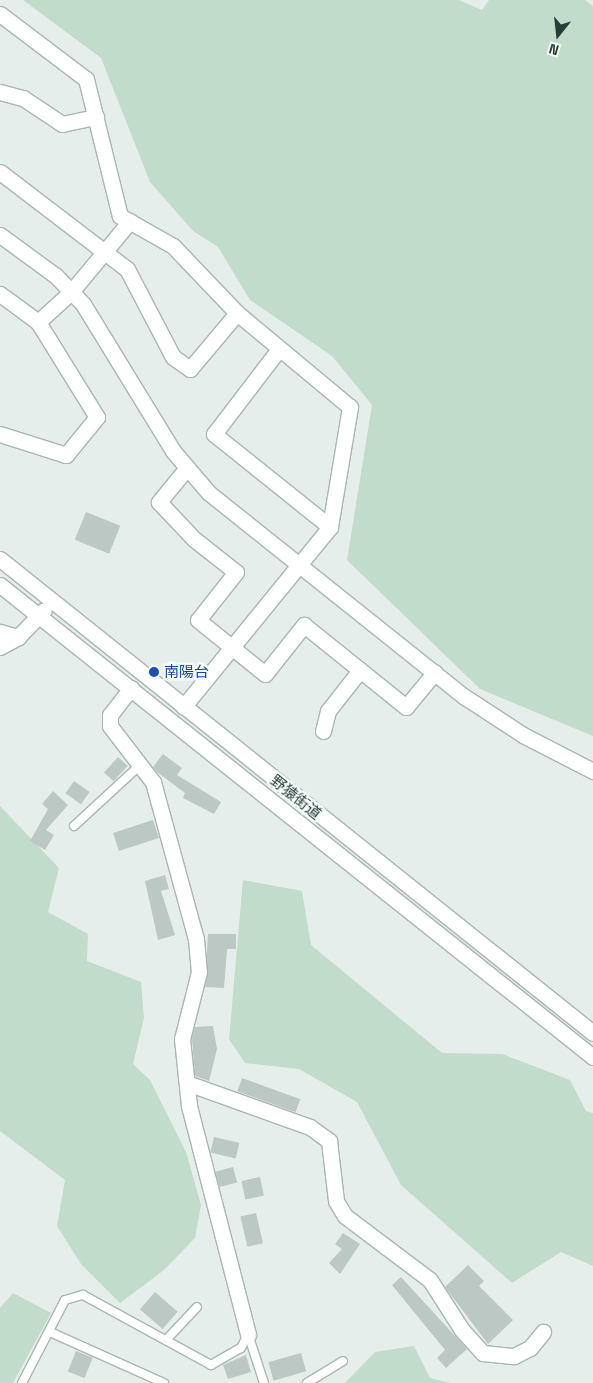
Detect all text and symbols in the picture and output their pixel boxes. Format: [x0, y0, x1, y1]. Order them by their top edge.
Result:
north arrow [533, 10, 583, 60]
text: N [547, 39, 561, 59]
place label: 南陽台 [164, 663, 209, 681]
marker: 南陽台 [148, 666, 160, 678]
street label: 野猿街道 [267, 771, 325, 823]

